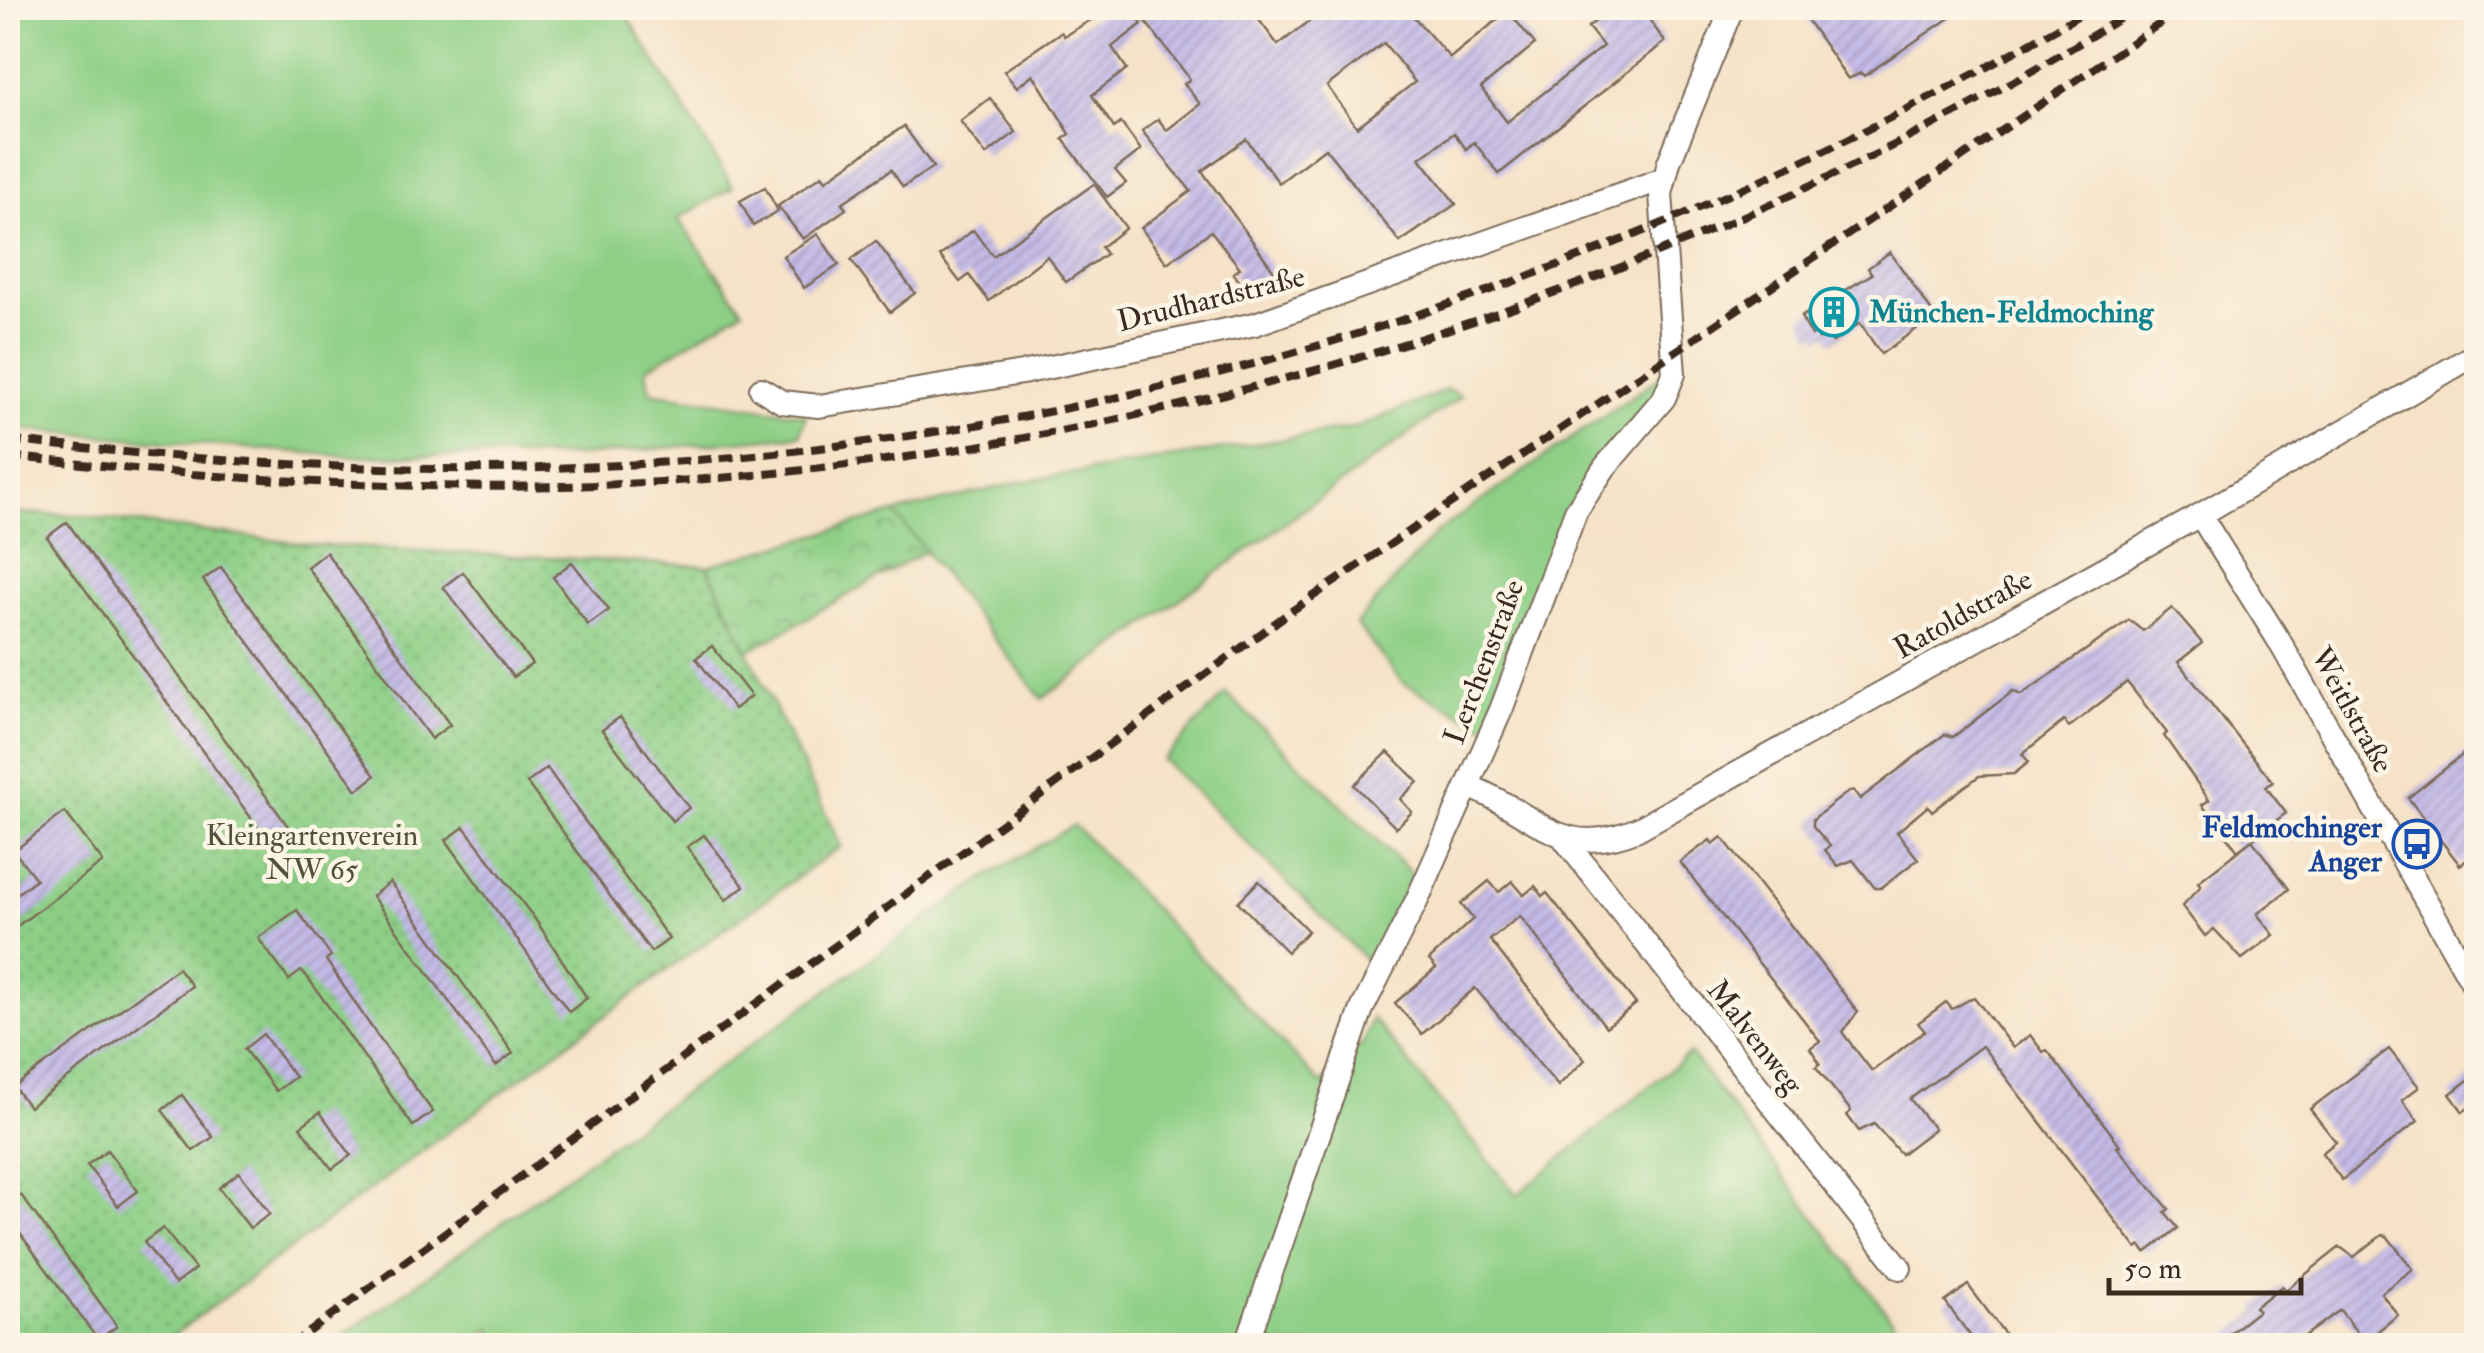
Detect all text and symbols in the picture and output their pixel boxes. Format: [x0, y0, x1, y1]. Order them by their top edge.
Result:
street label: Drudhardstraße [1113, 258, 1309, 340]
building icon: München-Feldmoching [1808, 286, 1860, 338]
place label: München-Feldmoching [1868, 294, 2155, 331]
street label: Ratoldstraße [1887, 561, 2039, 667]
street label: Lerchenstraße [1436, 574, 1532, 750]
street label: Weitlstraße [2302, 640, 2402, 779]
place label: Feldmochinger Anger [2202, 809, 2383, 880]
park label: Kleingartenverein NW 65 [206, 817, 418, 888]
bus stop icon: Feldmochinger Anger [2391, 818, 2443, 870]
street label: Malvenweg [1699, 973, 1812, 1102]
scale bar [2109, 1233, 2302, 1295]
text: 50 m [2124, 1250, 2182, 1287]

